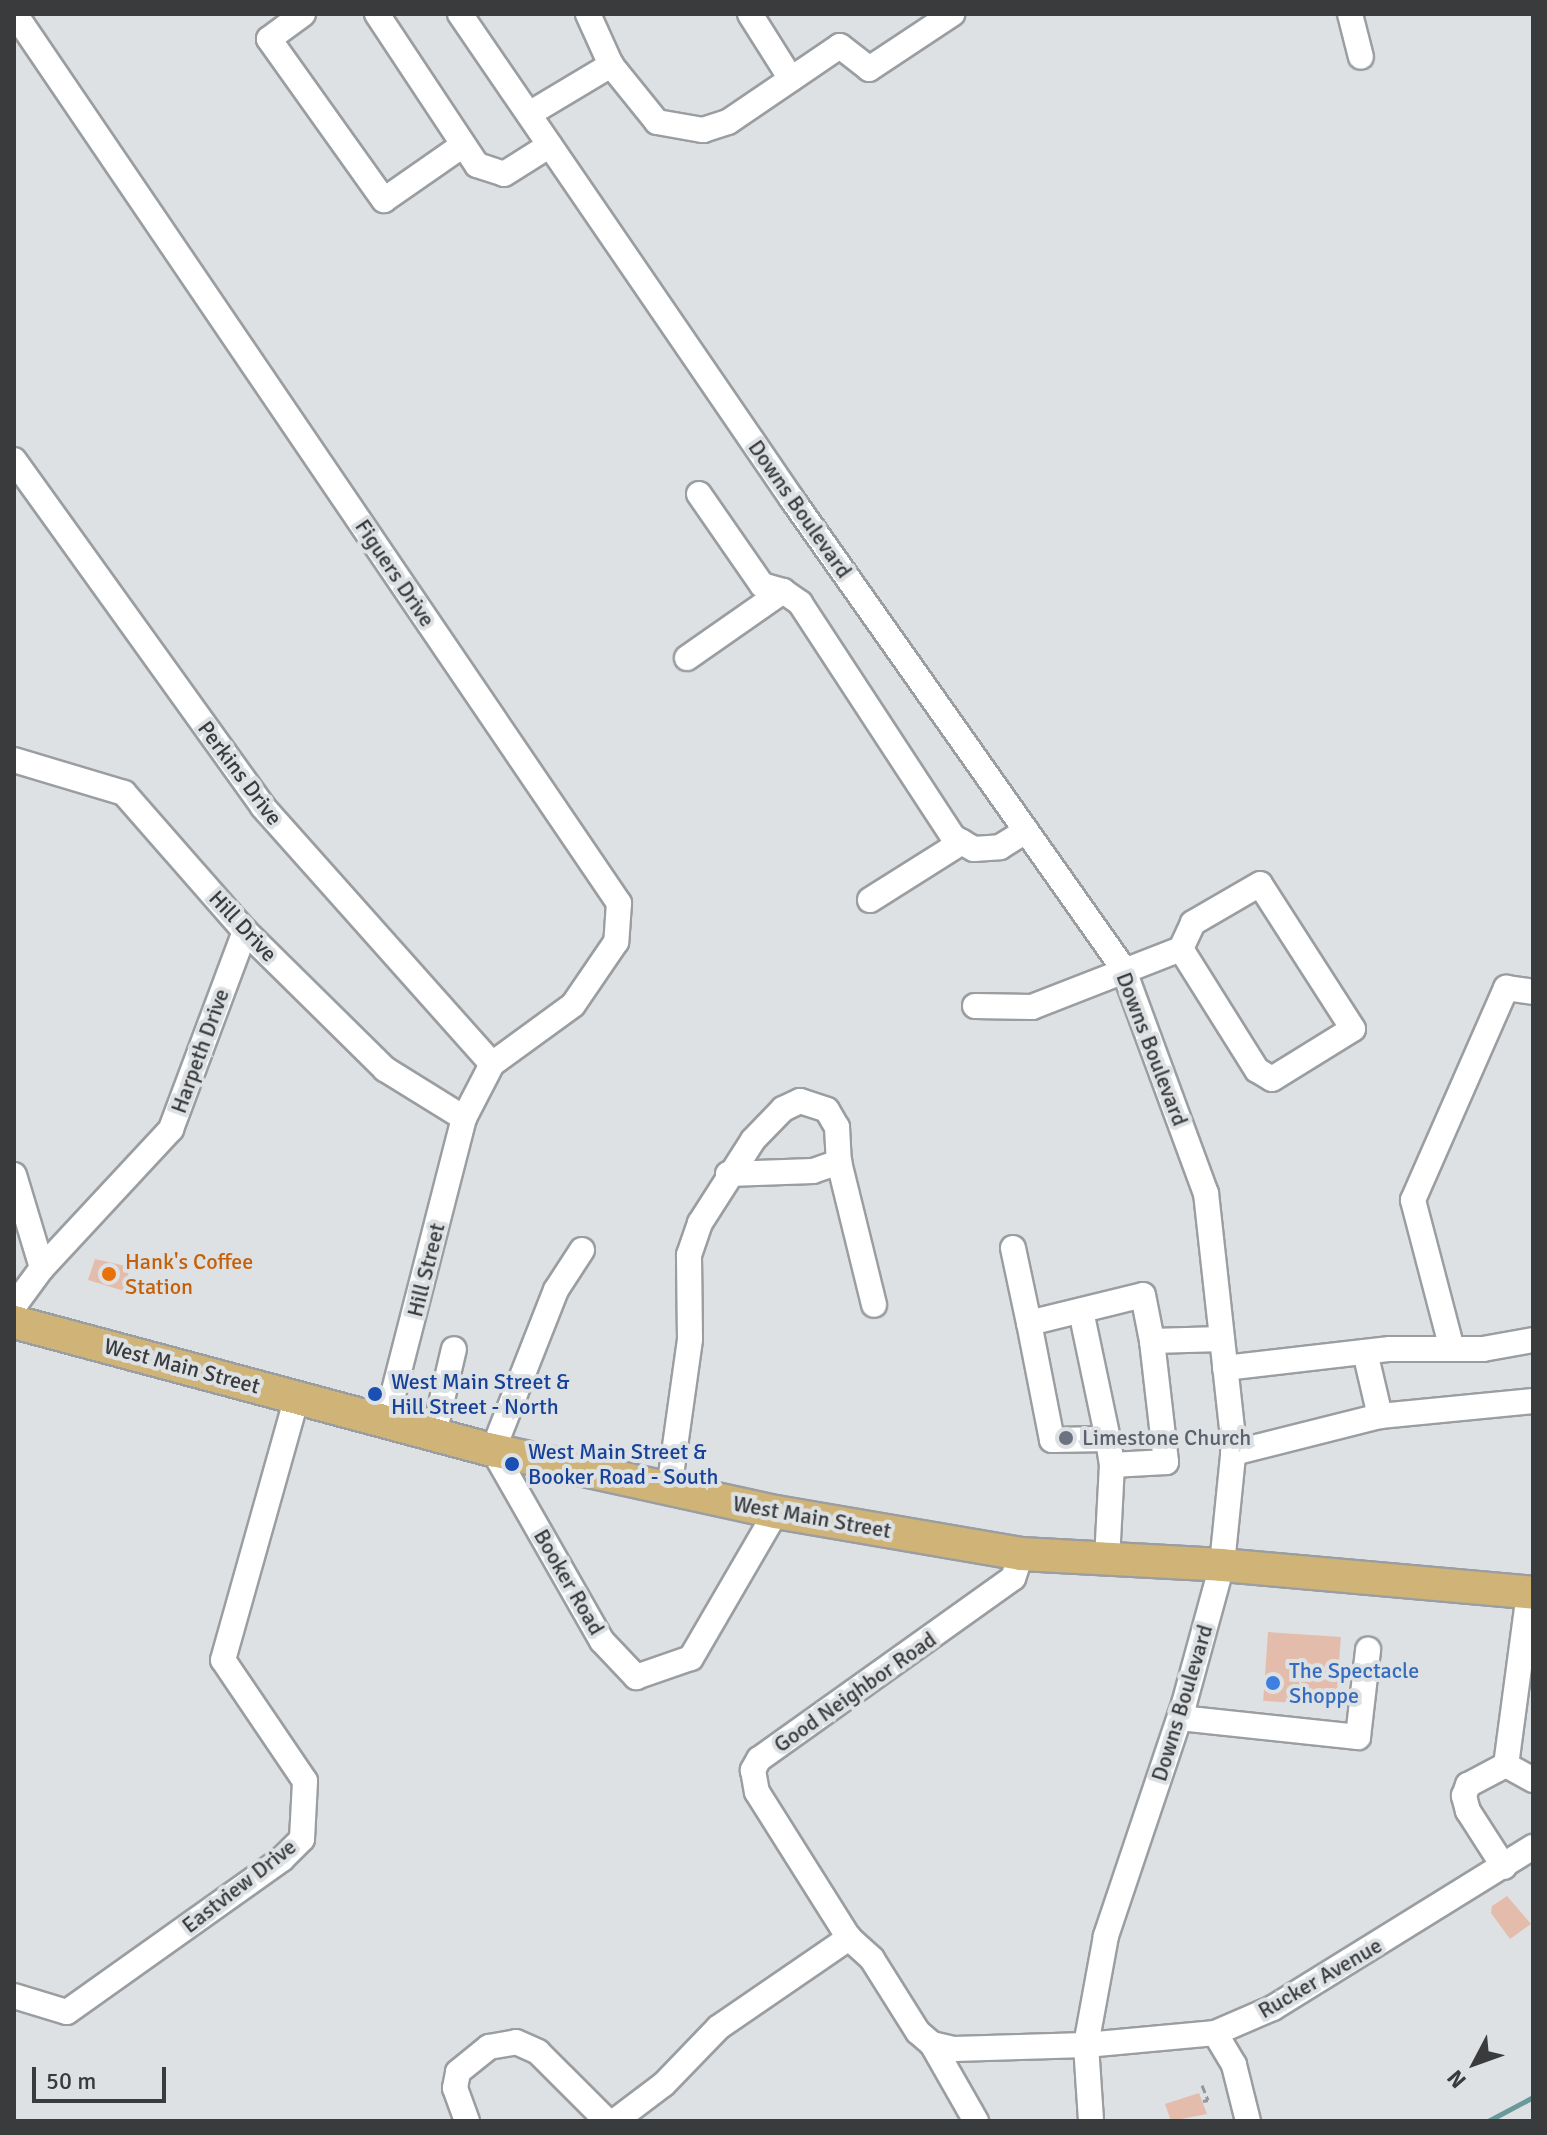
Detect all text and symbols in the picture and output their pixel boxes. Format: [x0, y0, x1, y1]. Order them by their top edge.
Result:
street label: Downs Boulevard [743, 435, 857, 583]
street label: Figuers Drive [349, 514, 441, 632]
street label: Perkins Drive [192, 716, 288, 830]
street label: Hill Drive [203, 885, 283, 967]
street label: Downs Boulevard [1111, 969, 1193, 1129]
street label: Harpeth Drive [165, 985, 235, 1117]
street label: Hill Street [402, 1220, 450, 1320]
place label: Hank's Coffee Station [125, 1248, 253, 1300]
marker: Hank's Coffee Station [100, 1265, 118, 1283]
street label: West Main Street [101, 1333, 263, 1399]
place label: West Main Street & Hill Street - North [391, 1368, 570, 1420]
marker: West Main Street & Hill Street - North [366, 1385, 384, 1403]
place label: Limestone Church [1082, 1425, 1251, 1451]
marker: Limestone Church [1057, 1429, 1075, 1447]
place label: West Main Street & Booker Road - South [528, 1438, 719, 1490]
marker: West Main Street & Booker Road - South [503, 1455, 521, 1473]
street label: West Main Street [731, 1490, 893, 1544]
street label: Booker Road [528, 1524, 610, 1640]
street label: Downs Boulevard [1146, 1622, 1218, 1784]
street label: Good Neighbor Road [769, 1626, 941, 1758]
place label: The Spectacle Shoppe [1289, 1657, 1419, 1708]
marker: The Spectacle Shoppe [1264, 1674, 1282, 1692]
street label: Eastview Drive [177, 1833, 301, 1939]
street label: Rucker Avenue [1253, 1932, 1387, 2024]
north arrow [1435, 2023, 1515, 2103]
scale bar [36, 2051, 170, 2101]
text: N [1441, 2064, 1472, 2094]
text: 50 m [46, 2066, 96, 2096]

